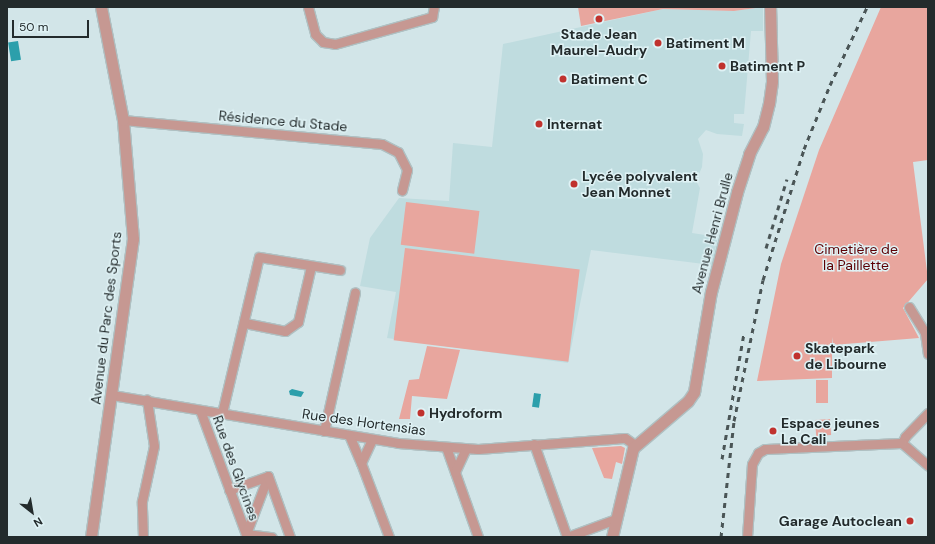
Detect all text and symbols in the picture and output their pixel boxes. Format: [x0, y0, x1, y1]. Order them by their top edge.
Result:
scale bar [14, 12, 91, 38]
marker: Stade Jean Maurel-Audry [594, 14, 604, 24]
text: 50 m [19, 19, 48, 35]
place label: Stade Jean Maurel-Audry [551, 26, 647, 58]
place label: Batiment M [666, 35, 745, 51]
marker: Batiment M [653, 38, 663, 48]
place label: Batiment P [730, 58, 805, 74]
marker: Batiment P [717, 61, 727, 71]
place label: Batiment C [571, 71, 648, 87]
marker: Batiment C [558, 74, 568, 84]
street label: Résidence du Stade [218, 107, 348, 135]
place label: Internat [547, 116, 602, 132]
marker: Internat [534, 119, 544, 129]
place label: Lycée polyvalent Jean Monnet [582, 168, 698, 200]
street label: Avenue Henri Brulle [688, 170, 736, 296]
marker: Lycée polyvalent Jean Monnet [569, 179, 579, 189]
street label: Avenue du Parc des Sports [87, 231, 125, 405]
park label: Cimetière de la Paillette [814, 241, 898, 274]
place label: Skatepark de Libourne [805, 340, 887, 372]
marker: Skatepark de Libourne [792, 351, 802, 361]
street label: Rue des Hortensias [301, 405, 427, 439]
place label: Hydroform [429, 405, 503, 421]
marker: Hydroform [416, 408, 426, 418]
street label: Rue des Glycines [209, 413, 263, 523]
place label: Espace jeunes La Cali [781, 415, 880, 448]
marker: Espace jeunes La Cali [768, 426, 778, 436]
north arrow [12, 492, 52, 532]
place label: Garage Autoclean [779, 513, 902, 529]
text: N [31, 514, 45, 530]
marker: Garage Autoclean [905, 516, 915, 526]

